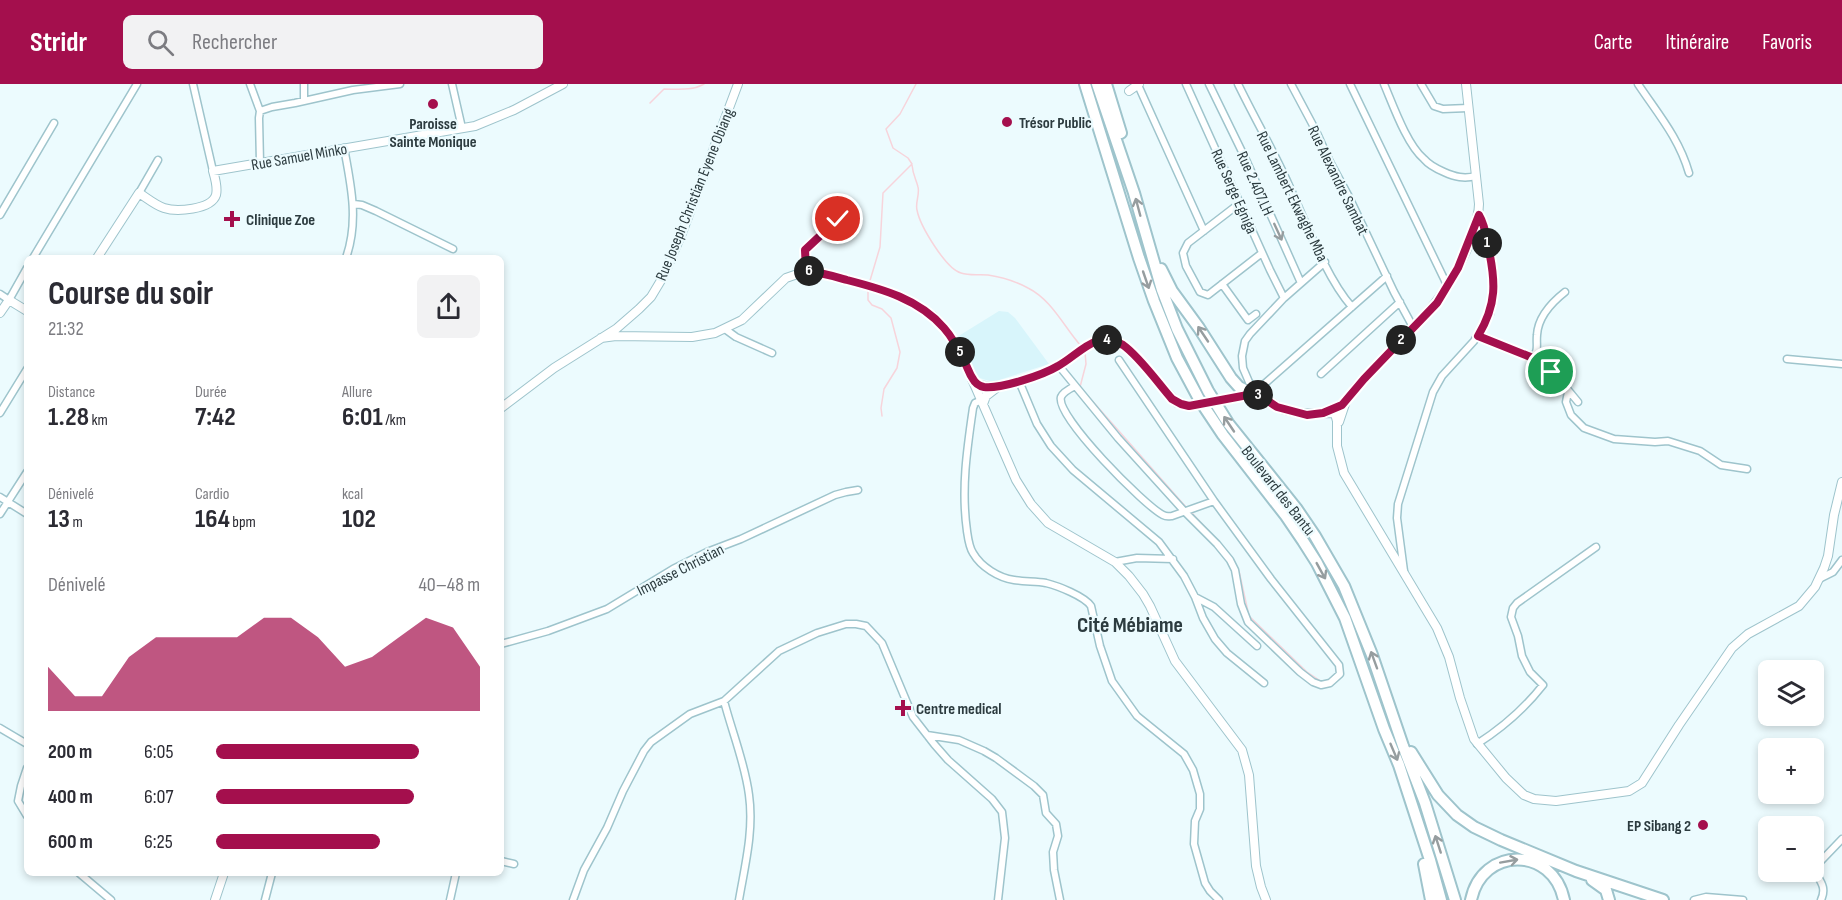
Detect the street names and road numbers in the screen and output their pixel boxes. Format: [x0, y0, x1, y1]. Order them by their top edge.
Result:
street label: Rue Joseph Christian Eyene Obiang [652, 106, 739, 284]
street label: Rue Alexandre Sambat [1303, 123, 1372, 238]
street label: Rue Lambert Ekwaghe Mba [1252, 128, 1332, 265]
street label: Rue Samuel Minko [250, 140, 349, 175]
street label: Rue Serge Egniga [1206, 146, 1261, 237]
street label: Rue 2.407.LH [1232, 148, 1277, 219]
street label: Boulevard des Bantu [1237, 442, 1319, 540]
street label: Impasse Christian [634, 540, 727, 600]

